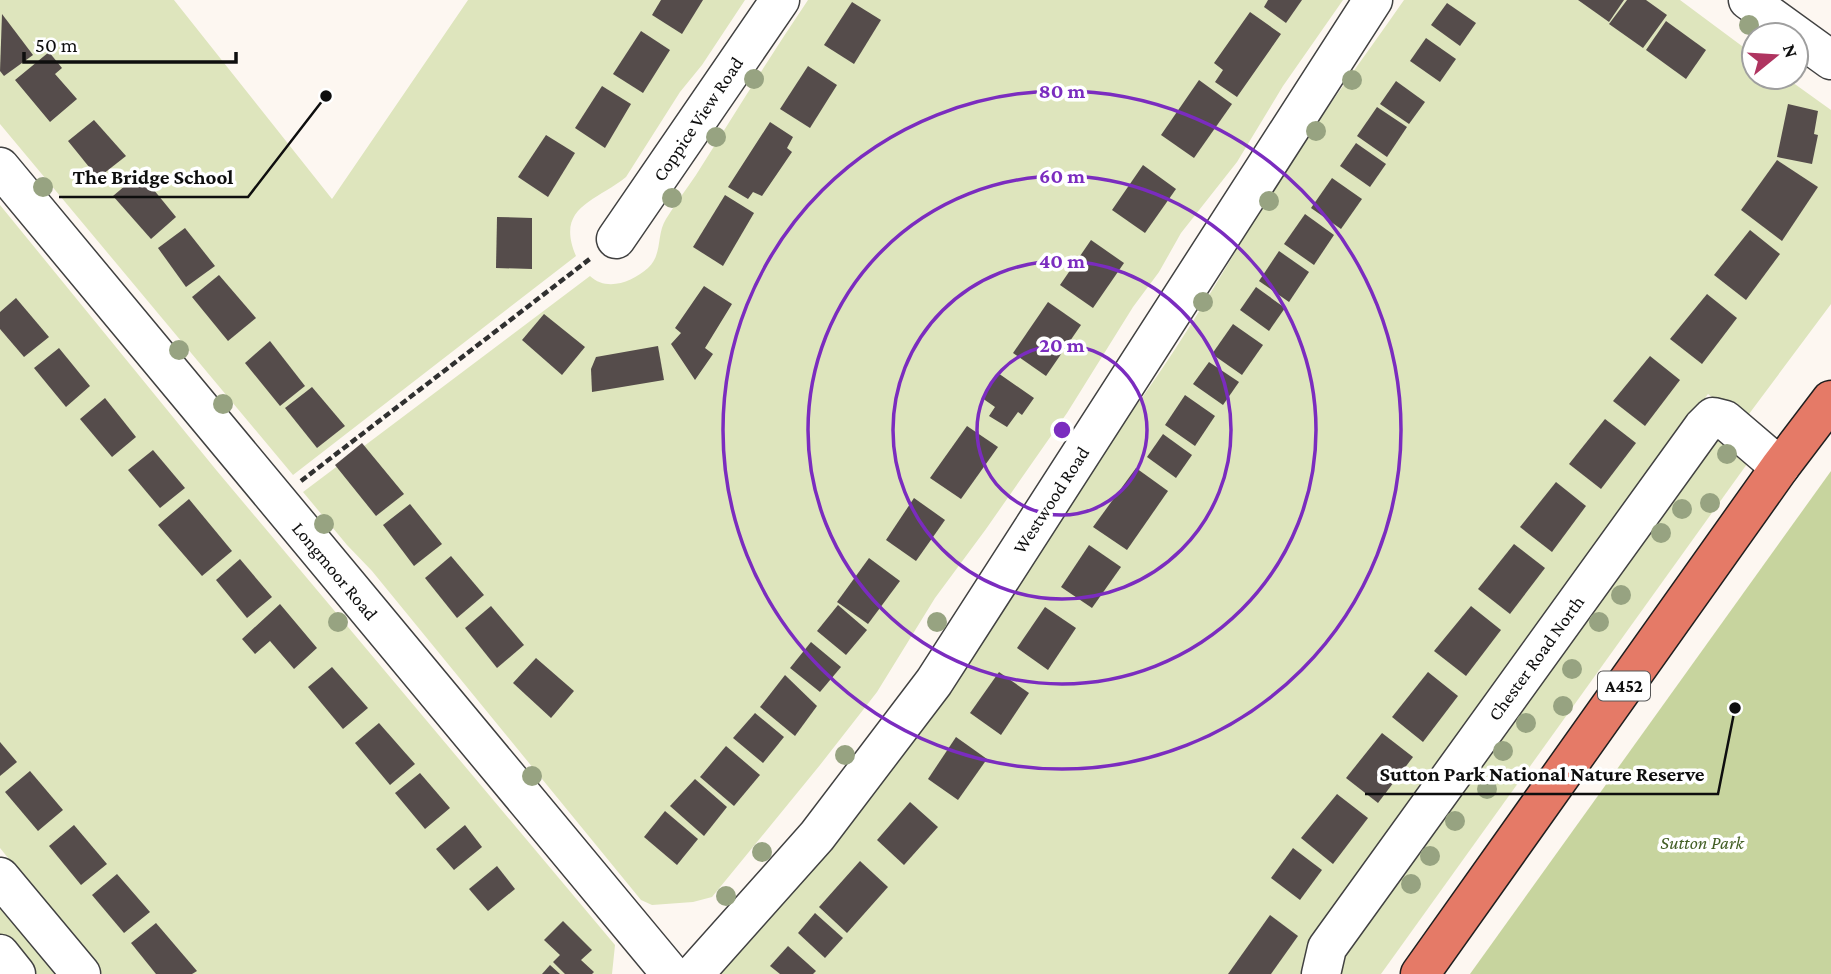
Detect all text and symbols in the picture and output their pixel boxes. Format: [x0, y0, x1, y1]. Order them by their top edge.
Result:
scale bar [24, 21, 236, 65]
north arrow [1740, 21, 1810, 91]
text: 50 m [35, 33, 78, 57]
text: N [1779, 41, 1803, 60]
street label: Coppice View Road [649, 53, 747, 185]
text: 80 m [1039, 79, 1086, 103]
callout: The Bridge School [59, 155, 248, 197]
text: 60 m [1039, 164, 1085, 188]
text: The Bridge School [73, 165, 233, 189]
text: 40 m [1039, 249, 1085, 273]
text: 20 m [1039, 333, 1085, 357]
centre of rings [1050, 418, 1074, 442]
street label: Westwood Road [1009, 443, 1093, 557]
street label: Longmoor Road [288, 518, 382, 624]
street label: Chester Road North [1484, 591, 1588, 725]
road number: A452 [1598, 672, 1650, 700]
callout: Sutton Park National Nature Reserve [1365, 752, 1718, 794]
text: Sutton Park National Nature Reserve [1379, 762, 1705, 786]
park label: Sutton Park [1660, 832, 1745, 853]

